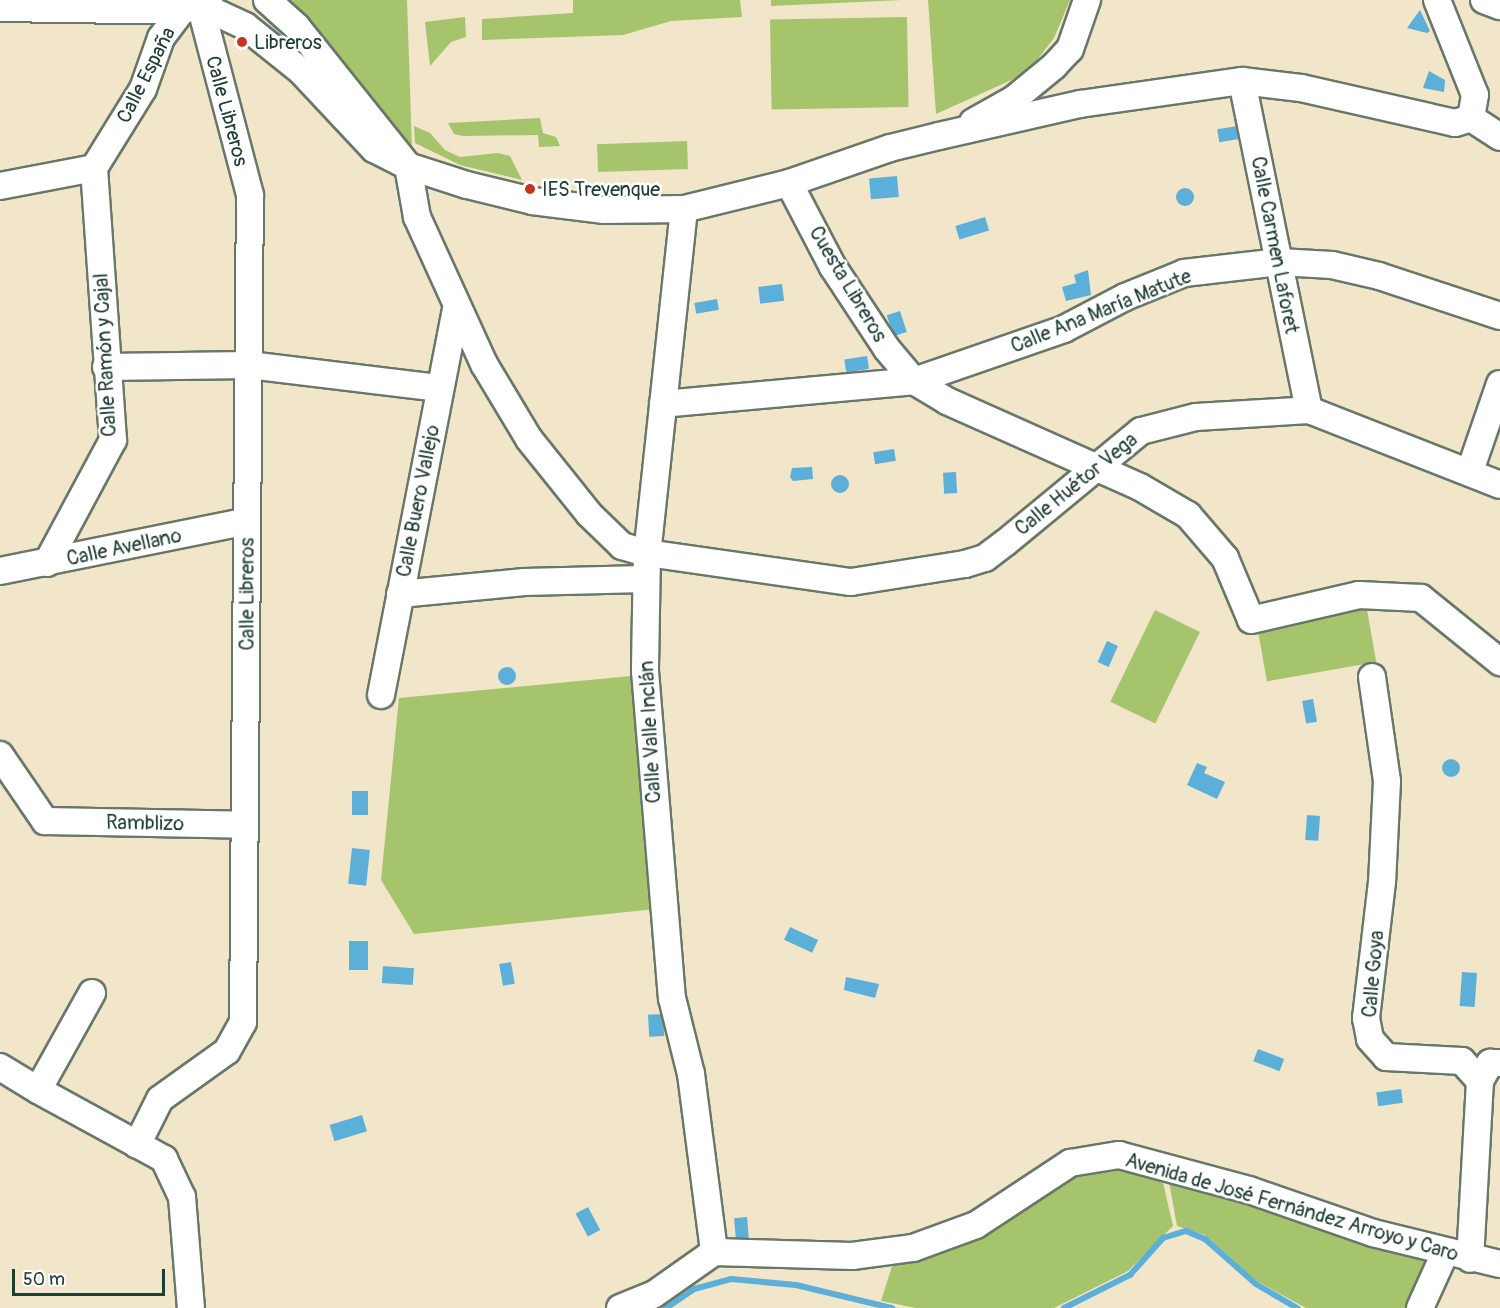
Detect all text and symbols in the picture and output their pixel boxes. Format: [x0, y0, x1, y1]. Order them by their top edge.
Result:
street label: Calle España [112, 23, 180, 127]
place label: Libreros [254, 30, 322, 54]
marker: Libreros [235, 35, 249, 49]
street label: Calle Libreros [201, 53, 253, 169]
street label: Calle Carmen Laforet [1246, 154, 1304, 336]
place label: IES Trevenque [542, 177, 660, 201]
marker: IES Trevenque [523, 182, 537, 196]
street label: Cuesta Libreros [804, 222, 892, 346]
street label: Calle Ana María Matute [1007, 264, 1195, 358]
street label: Calle Ramón y Cajal [89, 273, 121, 437]
street label: Calle Buero Vallejo [391, 423, 445, 579]
street label: Calle Huétor Vega [1010, 427, 1142, 541]
street label: Calle Avellano [64, 523, 184, 571]
street label: Calle Libreros [235, 537, 259, 651]
street label: Calle Valle Inclán [634, 660, 666, 804]
street label: Ramblizo [106, 810, 184, 836]
street label: Calle Goya [1357, 930, 1389, 1018]
street label: Avenida de José Fernández Arroyo y Caro [1123, 1148, 1461, 1266]
scale bar [15, 1257, 168, 1295]
text: 50 m [23, 1268, 65, 1291]

